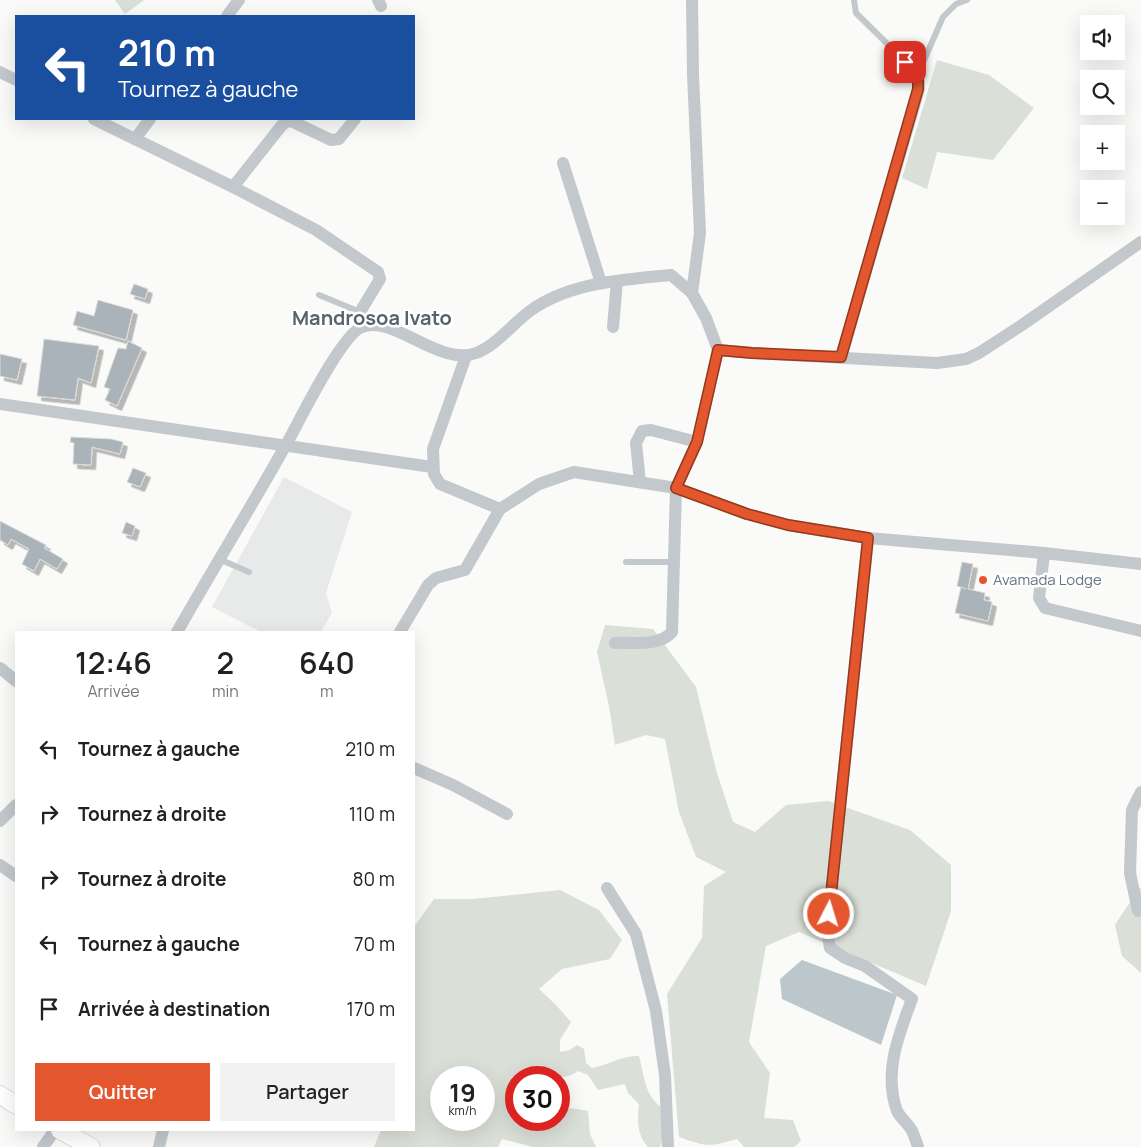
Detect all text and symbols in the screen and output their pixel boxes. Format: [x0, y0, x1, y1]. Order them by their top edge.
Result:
map controls [1080, 15, 1125, 225]
button: sound [1080, 15, 1125, 60]
text: 210 m [118, 29, 216, 77]
icon: left [35, 35, 100, 100]
pin [884, 41, 926, 83]
icon: arrive [891, 48, 919, 76]
button: search [1080, 70, 1125, 115]
text: Tournez à gauche [118, 74, 298, 104]
button: + [1080, 125, 1125, 170]
button: − [1080, 180, 1125, 225]
district label: Mandrosoa Ivato [292, 304, 452, 331]
place label: Avamada Lodge [993, 569, 1102, 590]
marker: Avamada Lodge [977, 574, 989, 586]
text: 12:46 [75, 642, 152, 683]
text: 2 [217, 642, 234, 683]
text: 640 [299, 642, 355, 683]
text: Arrivée [87, 680, 140, 702]
text: min [212, 680, 239, 702]
text: m [320, 680, 334, 702]
icon: left [35, 735, 63, 763]
text: Tournez à gauche [78, 736, 240, 762]
text: 210 m [345, 736, 395, 762]
icon: right [35, 800, 63, 828]
text: Tournez à droite [78, 801, 226, 827]
text: 110 m [349, 801, 395, 827]
icon: right [35, 865, 63, 893]
text: Tournez à droite [78, 866, 226, 892]
text: 80 m [352, 866, 395, 892]
position arrow [802, 887, 854, 939]
icon: left [35, 930, 63, 958]
text: Tournez à gauche [78, 931, 240, 957]
text: 70 m [354, 931, 395, 957]
icon: arrive [35, 995, 63, 1023]
text: Arrivée à destination [78, 996, 270, 1022]
text: 170 m [347, 996, 395, 1022]
button: Quitter [35, 1063, 210, 1121]
button: Partager [220, 1063, 395, 1121]
speed limit sign: 30 [505, 1066, 570, 1131]
text: 19 [449, 1075, 476, 1110]
text: km/h [449, 1102, 476, 1119]

